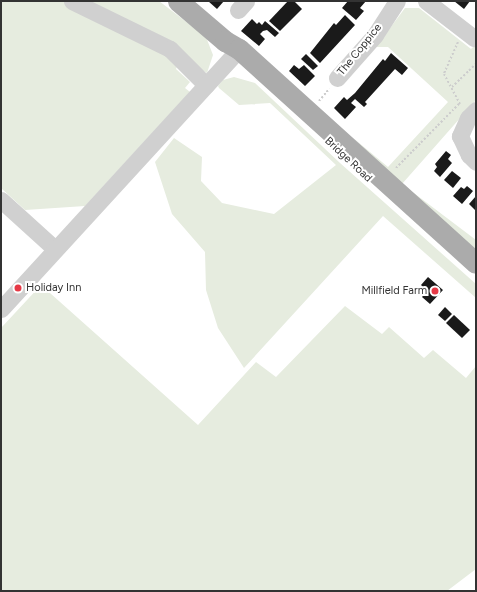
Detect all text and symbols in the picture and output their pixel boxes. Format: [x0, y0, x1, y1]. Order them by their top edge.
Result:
street label: The Coppice [335, 21, 385, 79]
street label: Bridge Road [322, 135, 374, 185]
place label: Holiday Inn [26, 281, 81, 295]
marker: Holiday Inn [13, 283, 23, 293]
place label: Millfield Farm [362, 284, 427, 298]
marker: Millfield Farm [430, 286, 440, 296]

